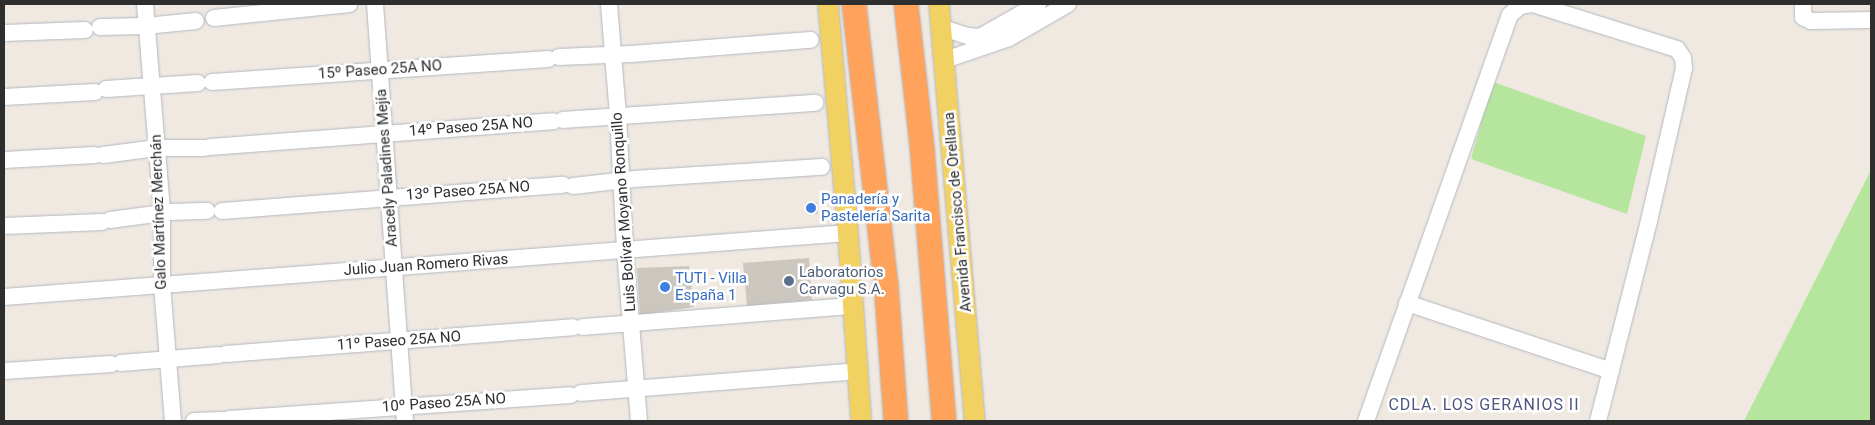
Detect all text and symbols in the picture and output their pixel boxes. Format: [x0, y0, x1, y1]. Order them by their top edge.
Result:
street label: 15º Paseo 25A NO [317, 57, 443, 83]
street label: Aracely Paladines Mejía [372, 88, 402, 248]
street label: Avenida Francisco de Orellana [940, 111, 976, 313]
street label: Luis Bolívar Moyano Ronquillo [608, 112, 640, 312]
street label: 14º Paseo 25A NO [408, 114, 534, 140]
street label: Galo Martínez Merchán [147, 134, 171, 290]
street label: 13º Paseo 25A NO [405, 178, 531, 204]
place label: Panadería y Pastelería Sarita [821, 190, 930, 225]
marker: Panadería y Pastelería Sarita [805, 202, 817, 214]
street label: Julio Juan Romero Rivas [343, 250, 509, 280]
place label: Laboratorios Carvagu S.A. [799, 263, 884, 298]
place label: TUTI - Villa España 1 [675, 269, 747, 304]
marker: Laboratorios Carvagu S.A. [783, 275, 795, 287]
marker: TUTI - Villa España 1 [659, 281, 671, 293]
street label: 11º Paseo 25A NO [336, 328, 462, 354]
street label: 10º Paseo 25A NO [381, 390, 507, 416]
district label: CDLA. LOS GERANIOS II [1386, 395, 1582, 415]

